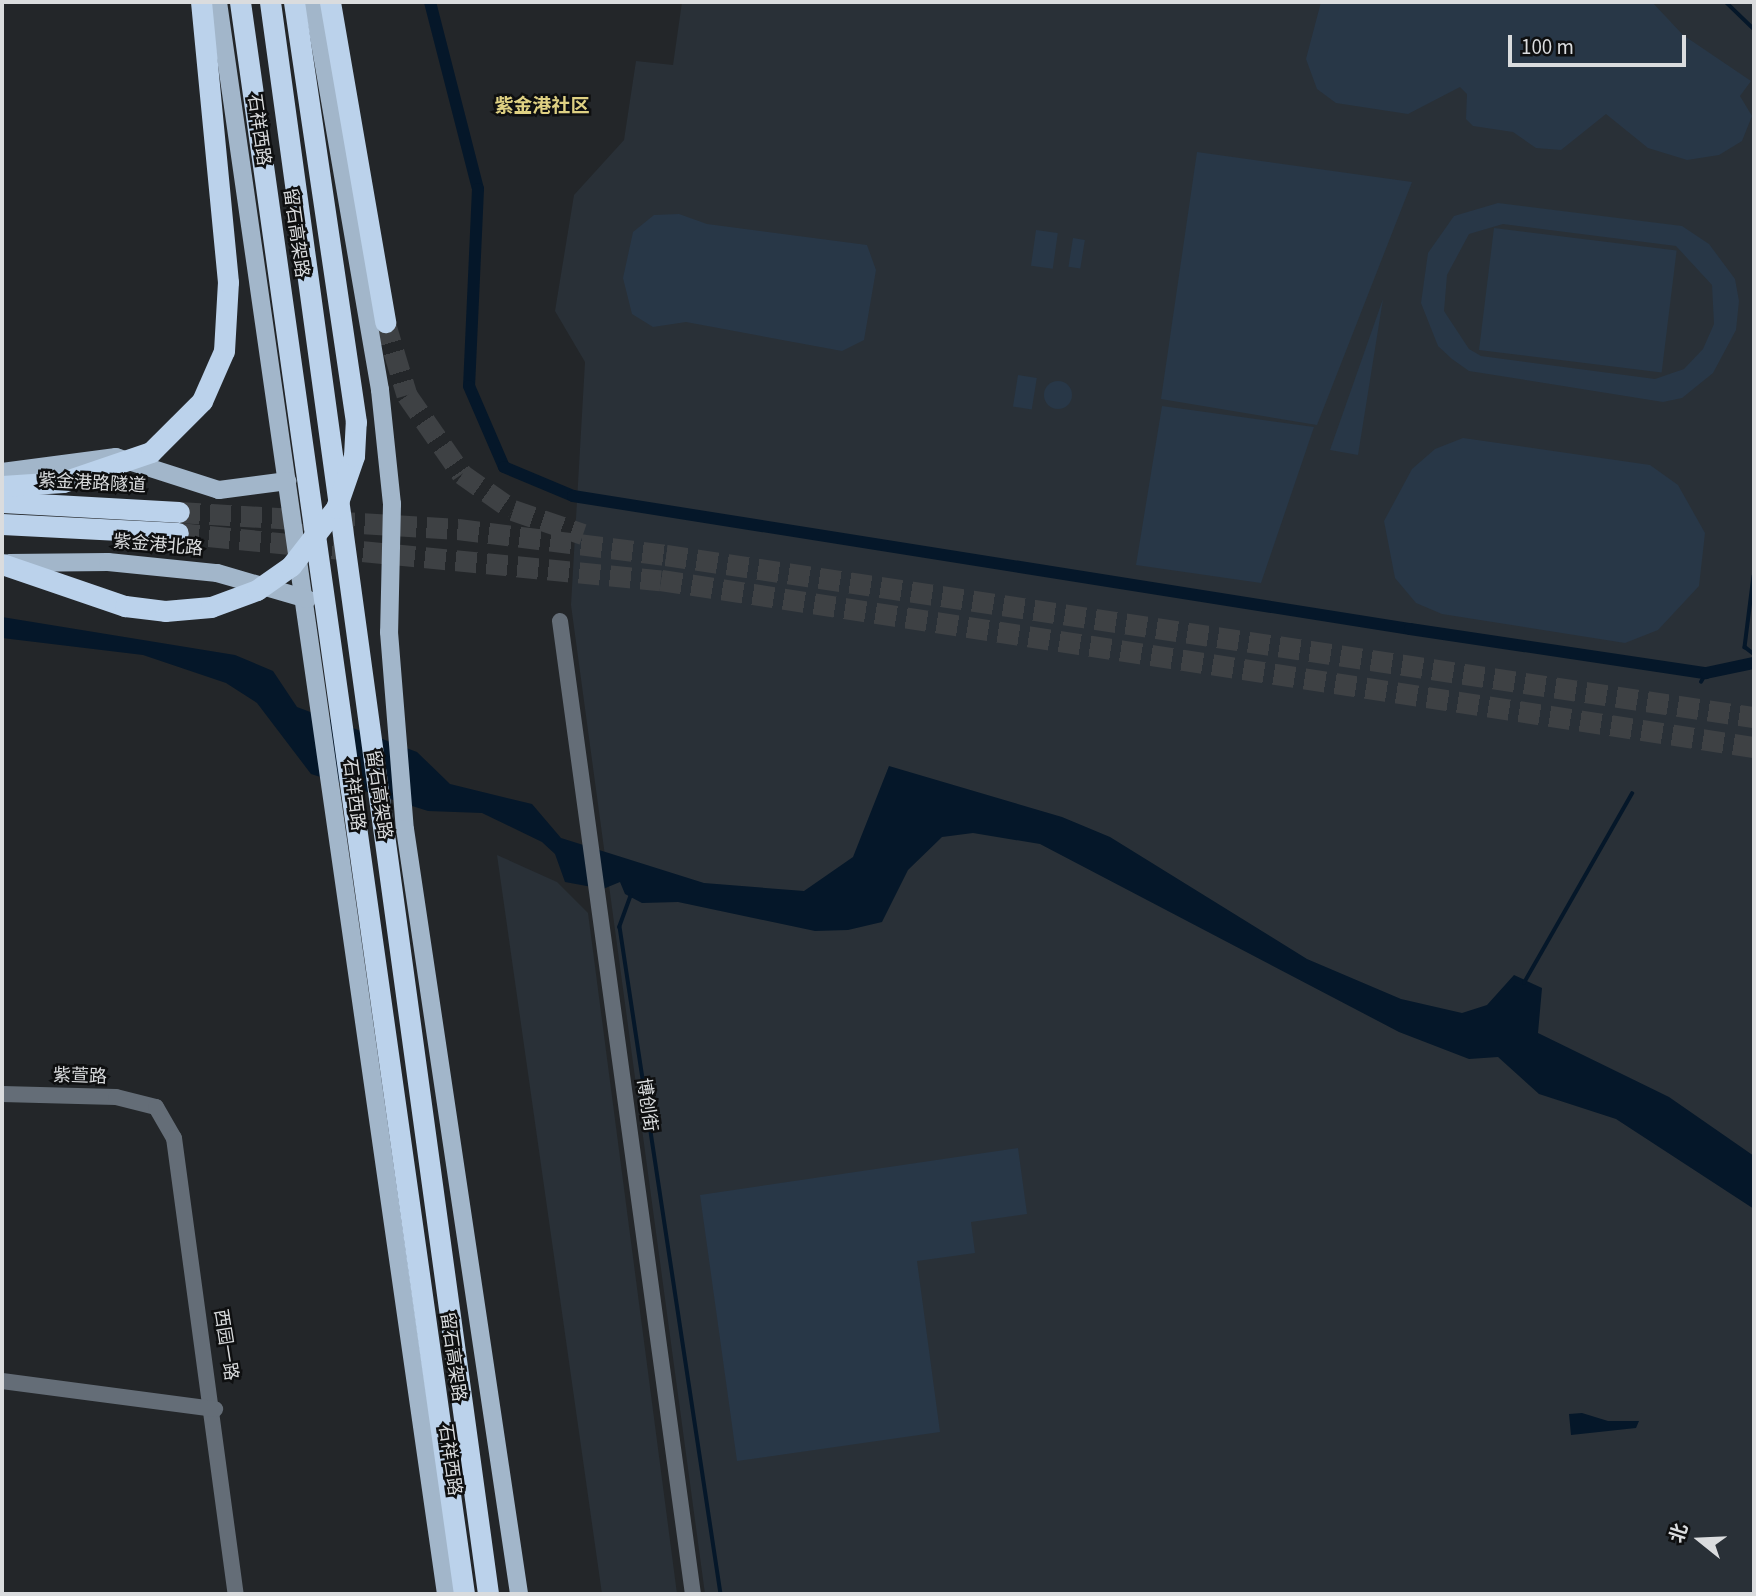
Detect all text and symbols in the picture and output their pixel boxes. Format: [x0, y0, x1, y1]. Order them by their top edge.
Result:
scale bar [1511, 21, 1690, 65]
text: 100 m [1521, 32, 1574, 62]
street label: 石祥西路 [242, 93, 274, 167]
district label: 紫金港社区 [495, 96, 589, 118]
street label: 留石高架路 [278, 187, 312, 279]
street label: 紫金港路隧道 [38, 470, 146, 498]
street label: 紫金港北路 [112, 531, 204, 561]
street label: 留石高架路 [361, 749, 395, 841]
street label: 石祥西路 [338, 758, 368, 832]
street label: 紫萱路 [53, 1065, 107, 1089]
street label: 博创街 [632, 1077, 660, 1133]
street label: 西园一路 [209, 1308, 241, 1382]
street label: 留石高架路 [435, 1311, 469, 1403]
street label: 石祥西路 [433, 1423, 465, 1497]
north arrow [1665, 1505, 1735, 1575]
text: 北 [1664, 1520, 1695, 1547]

